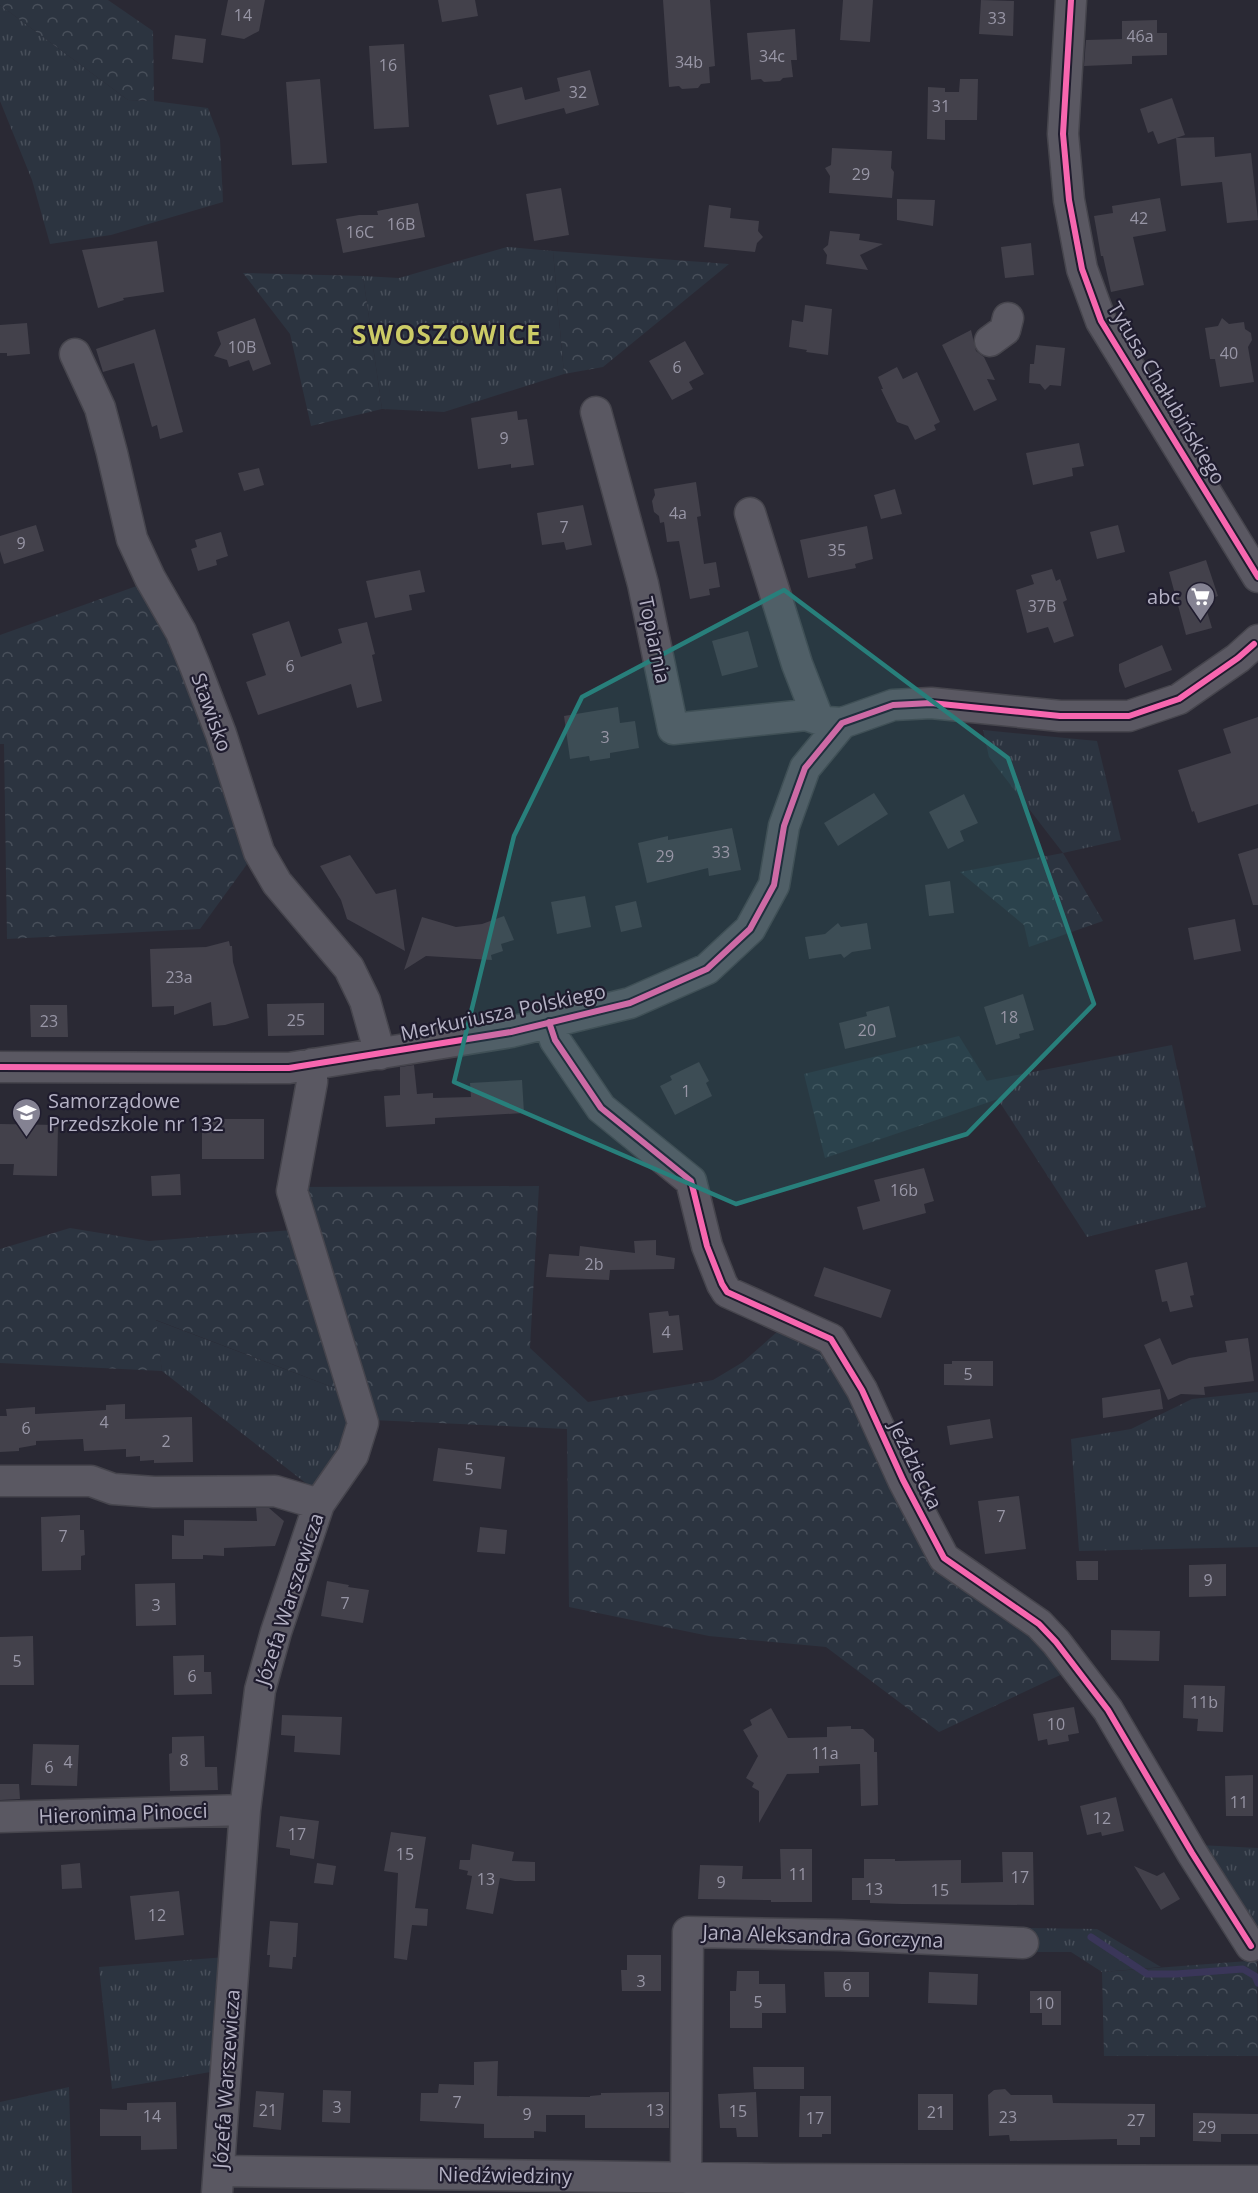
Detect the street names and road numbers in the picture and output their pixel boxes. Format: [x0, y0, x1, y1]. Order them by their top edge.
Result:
street label: Tytusa Chałubińskiego [1102, 297, 1232, 489]
street label: Topiarnia [633, 594, 677, 686]
street label: Stawisko [185, 669, 239, 755]
street label: Merkuriusza Polskiego [398, 977, 608, 1047]
street label: Jeździecka [882, 1415, 949, 1514]
street label: Józefa Warszewicza [248, 1509, 330, 1690]
street label: Hieronima Pinocci [38, 1797, 208, 1829]
street label: Jana Aleksandra Gorczyna [700, 1918, 944, 1954]
street label: Józefa Warszewicza [206, 1988, 246, 2171]
street label: Niedźwiedziny [438, 2160, 573, 2190]

